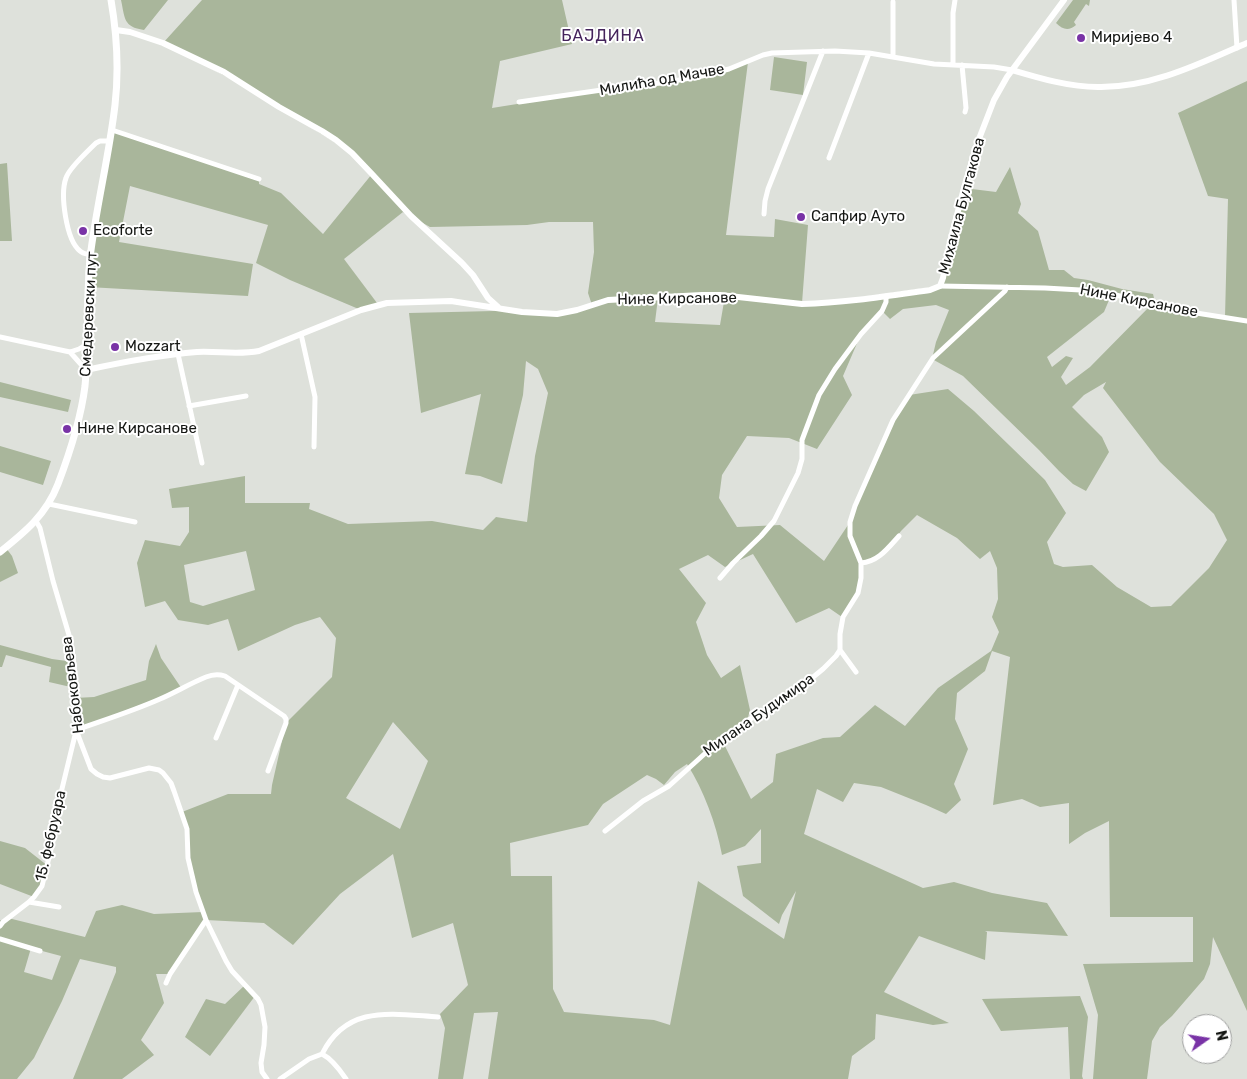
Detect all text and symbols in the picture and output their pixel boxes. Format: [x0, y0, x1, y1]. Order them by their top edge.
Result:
district label: БАЈДИНА [560, 26, 646, 46]
place label: Миријево 4 [1091, 29, 1172, 47]
marker: Миријево 4 [1075, 32, 1087, 44]
street label: Милића од Мачве [598, 60, 726, 100]
street label: Михаила Булгакова [935, 136, 989, 276]
place label: Сапфир Ауто [811, 208, 905, 226]
marker: Сапфир Ауто [795, 211, 807, 223]
place label: Ecoforte [93, 222, 153, 240]
marker: Ecoforte [77, 225, 89, 237]
street label: Смедеревски пут [77, 251, 101, 377]
street label: Нине Кирсанове [1078, 281, 1200, 321]
street label: Нине Кирсанове [617, 289, 737, 309]
place label: Mozzart [125, 338, 181, 356]
marker: Mozzart [109, 341, 121, 353]
place label: Нине Кирсанове [77, 420, 197, 438]
marker: Нине Кирсанове [61, 423, 73, 435]
street label: Набоковљева [58, 635, 88, 735]
street label: Милана Будимира [700, 670, 818, 760]
street label: 15. фебруара [32, 789, 70, 883]
north arrow [1182, 1014, 1232, 1064]
text: N [1212, 1029, 1231, 1043]

